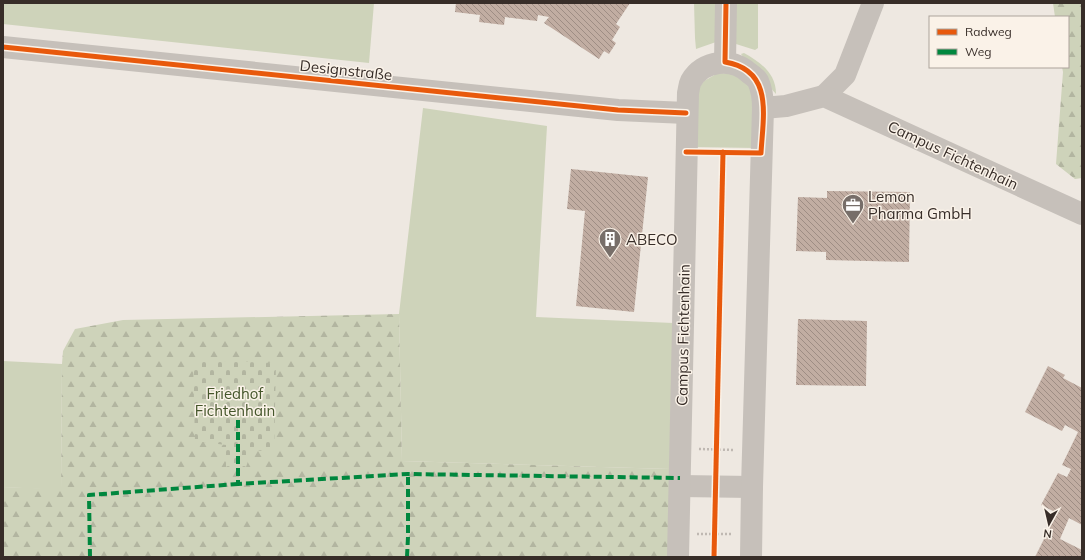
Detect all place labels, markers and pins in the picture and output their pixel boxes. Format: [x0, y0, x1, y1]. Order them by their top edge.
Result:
place label: Lemon Pharma GmbH [868, 187, 972, 223]
office icon: Lemon Pharma GmbH [840, 192, 866, 225]
building icon: ABECO [597, 226, 623, 259]
place label: ABECO [626, 230, 678, 249]

